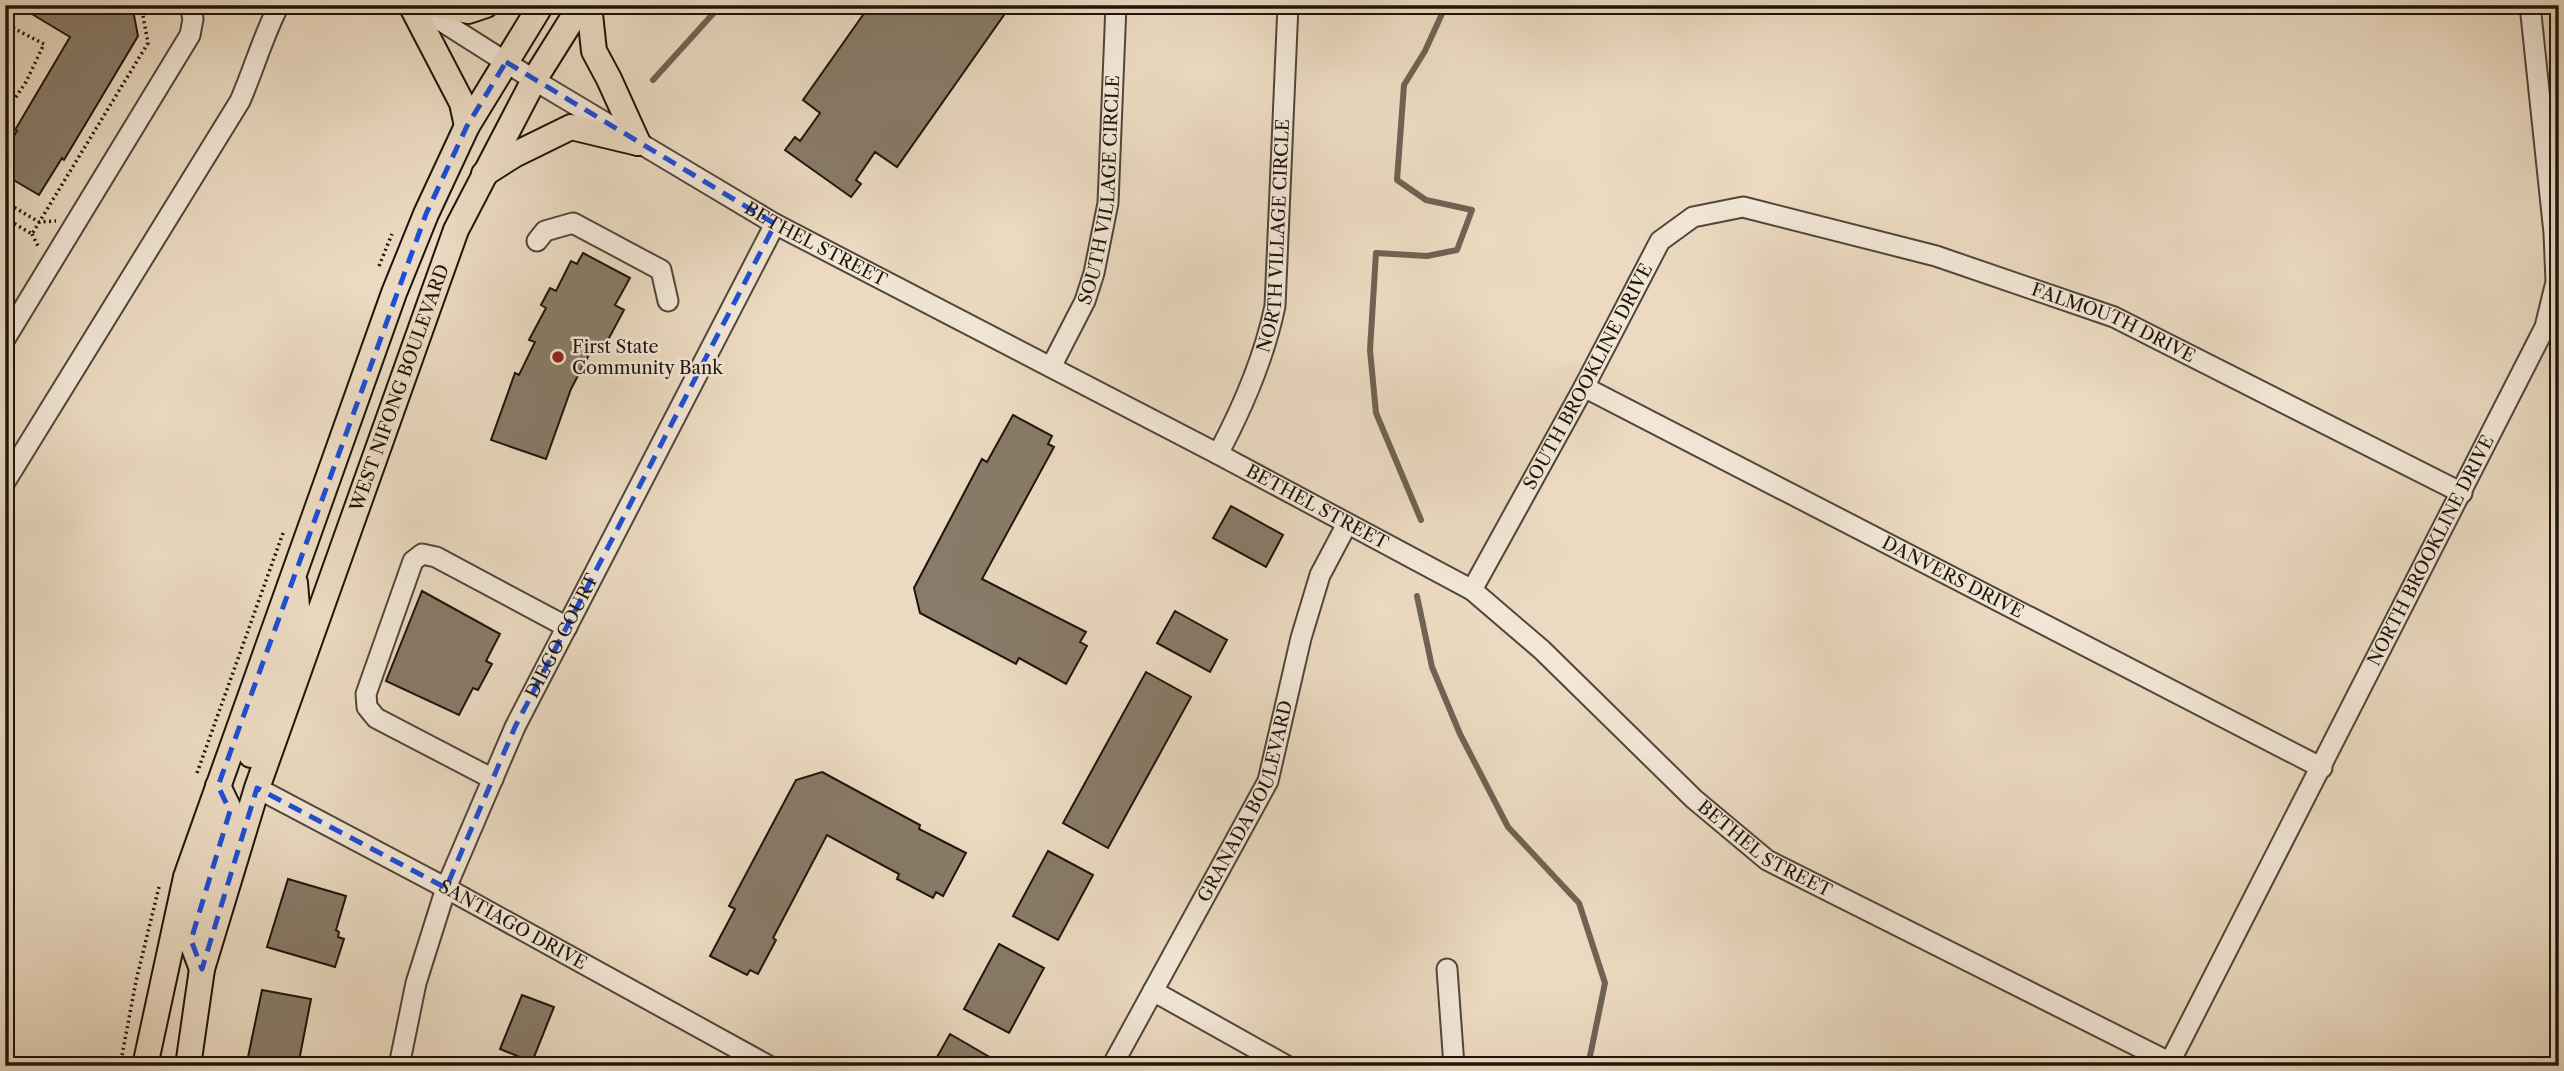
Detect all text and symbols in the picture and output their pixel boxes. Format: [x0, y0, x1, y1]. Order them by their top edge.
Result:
street label: SOUTH VILLAGE CIRCLE [1074, 75, 1124, 308]
street label: NORTH VILLAGE CIRCLE [1252, 118, 1294, 355]
street label: BETHEL STREET [740, 197, 891, 291]
street label: SOUTH BROOKLINE DRIVE [1519, 260, 1657, 493]
street label: WEST NIFONG BOULEVARD [345, 261, 454, 515]
street label: FALMOUTH DRIVE [2029, 279, 2199, 367]
place label: First State Community Bank [572, 336, 724, 379]
marker: First State Community Bank [550, 349, 566, 365]
street label: NORTH BROOKLINE DRIVE [2363, 432, 2499, 670]
street label: BETHEL STREET [1242, 460, 1392, 554]
street label: DANVERS DRIVE [1878, 532, 2027, 623]
street label: DIEGO COURT [521, 570, 603, 702]
street label: GRANADA BOULEVARD [1193, 698, 1297, 906]
street label: BETHEL STREET [1693, 796, 1836, 902]
street label: SANTIAGO DRIVE [435, 875, 591, 974]

